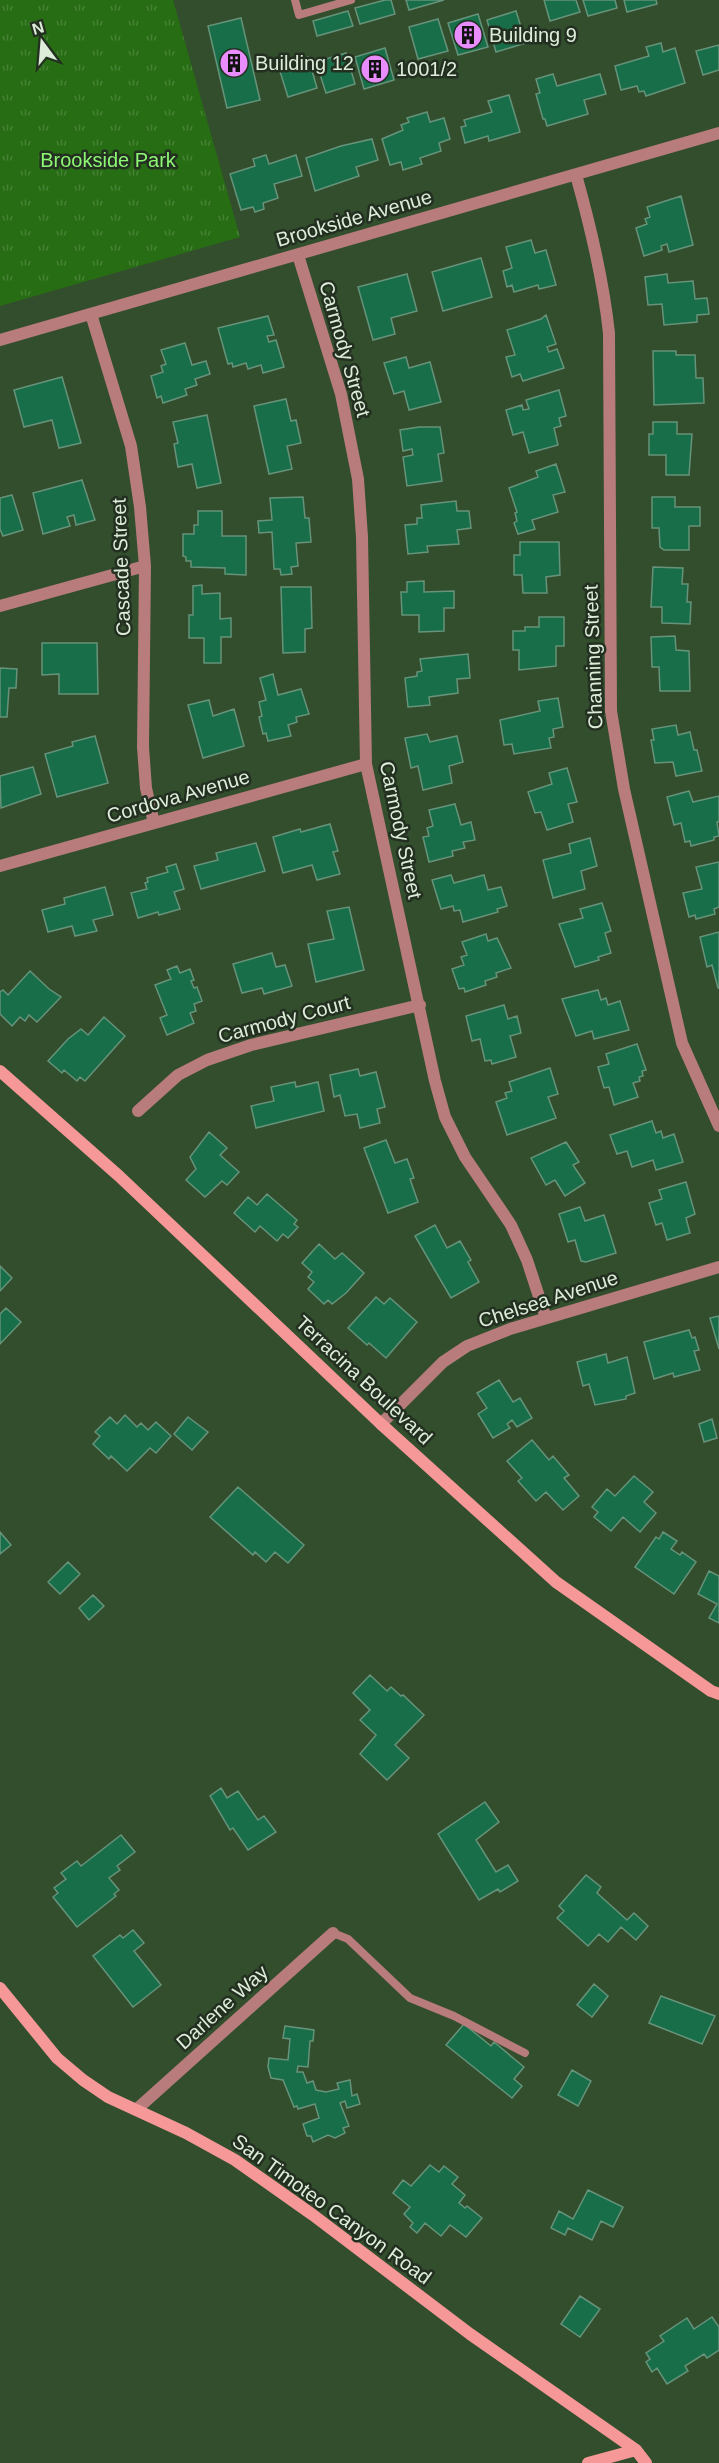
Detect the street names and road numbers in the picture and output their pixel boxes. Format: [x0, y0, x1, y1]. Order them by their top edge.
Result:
street label: Brookside Avenue [274, 185, 434, 251]
street label: Carmody Street [315, 279, 375, 420]
street label: Cascade Street [108, 497, 134, 636]
street label: Channing Street [579, 584, 607, 730]
street label: Carmody Street [376, 759, 426, 901]
street label: Cordova Avenue [104, 765, 252, 827]
street label: Carmody Court [216, 991, 353, 1047]
street label: Chelsea Avenue [476, 1266, 620, 1332]
street label: Terracina Boulevard [291, 1311, 437, 1449]
street label: Darlene Way [172, 1960, 272, 2054]
street label: San Timoteo Canyon Road [228, 2130, 436, 2288]

